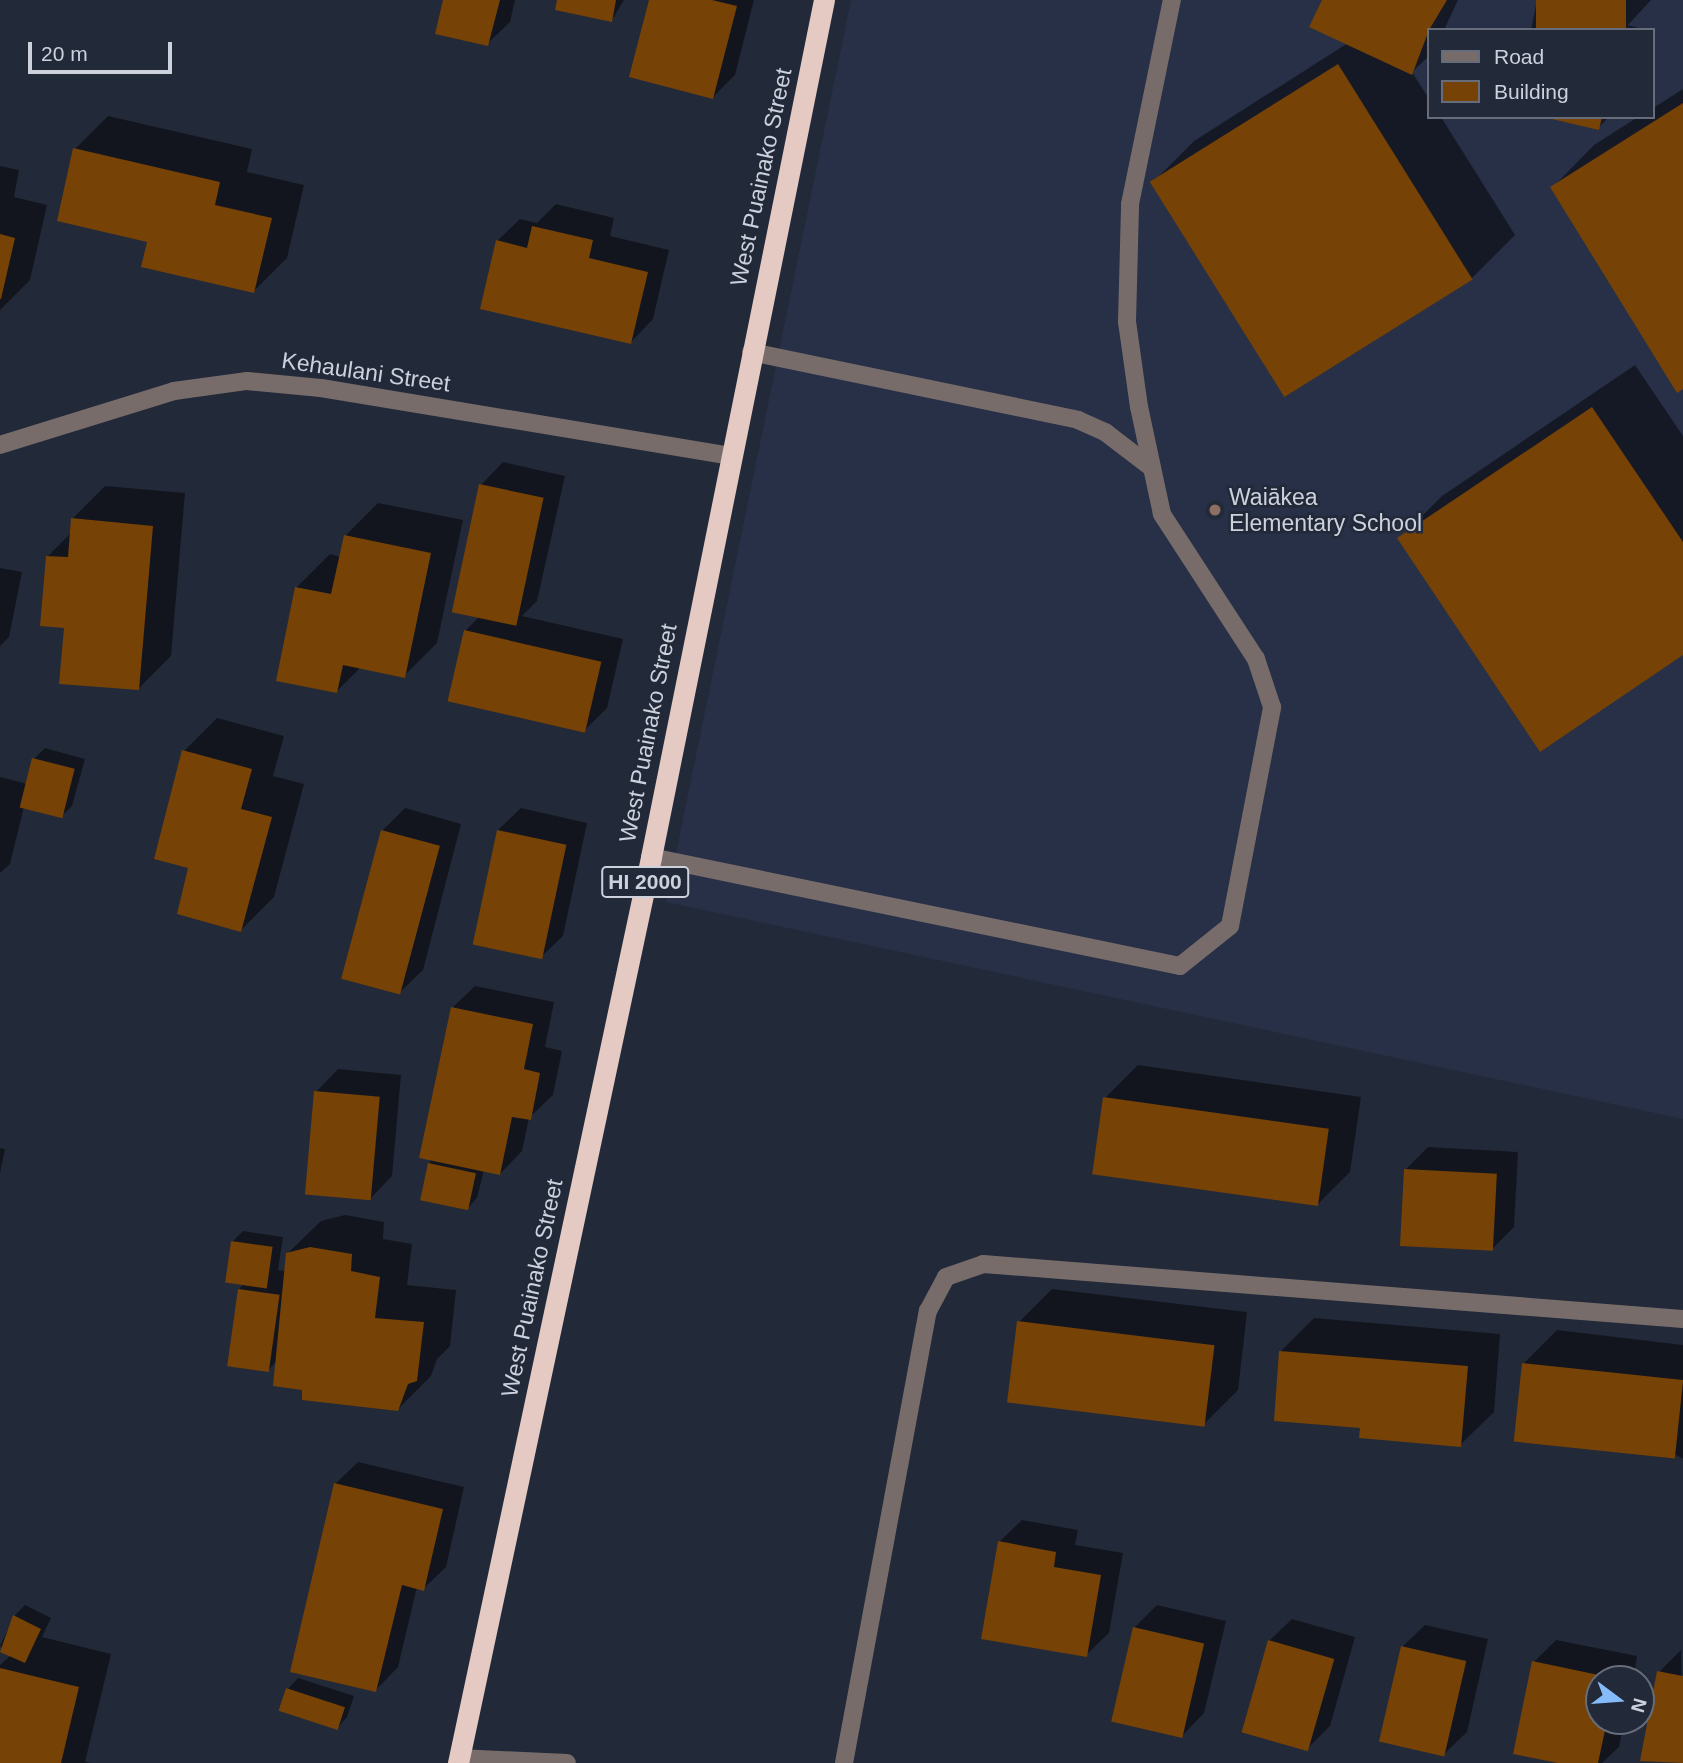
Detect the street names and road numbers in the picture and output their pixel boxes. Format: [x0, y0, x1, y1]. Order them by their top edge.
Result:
street label: West Puainako Street [724, 66, 798, 288]
street label: Kehaulani Street [280, 347, 452, 397]
street label: West Puainako Street [613, 621, 683, 845]
road number: HI 2000 [600, 864, 690, 900]
street label: West Puainako Street [495, 1177, 569, 1399]

